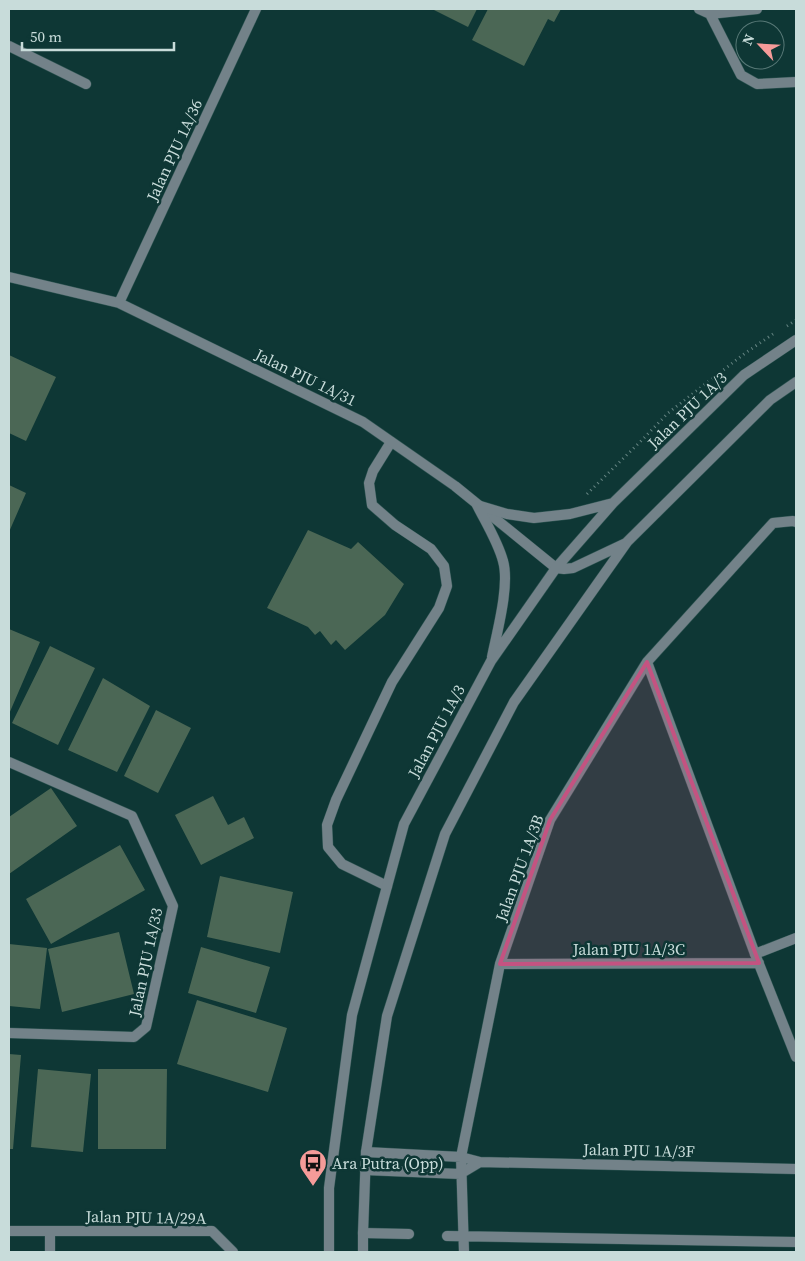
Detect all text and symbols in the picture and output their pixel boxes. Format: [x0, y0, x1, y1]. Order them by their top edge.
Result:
scale bar [22, 20, 175, 52]
north arrow [735, 20, 785, 70]
text: 50 m [30, 26, 62, 47]
text: N [737, 31, 759, 48]
street label: Jalan PJU 1A/36 [140, 95, 207, 206]
street label: Jalan PJU 1A/31 [251, 342, 360, 411]
street label: Jalan PJU 1A/3 [642, 367, 731, 454]
street label: Jalan PJU 1A/3 [402, 681, 470, 782]
street label: Jalan PJU 1A/3B [489, 811, 549, 926]
street label: Jalan PJU 1A/33 [123, 906, 167, 1019]
street label: Jalan PJU 1A/3C [572, 938, 685, 960]
street label: Jalan PJU 1A/3F [582, 1138, 695, 1162]
bus stop icon: Ara Putra (Opp) [298, 1148, 328, 1187]
place label: Ara Putra (Opp) [332, 1152, 444, 1174]
street label: Jalan PJU 1A/29A [84, 1205, 207, 1229]

